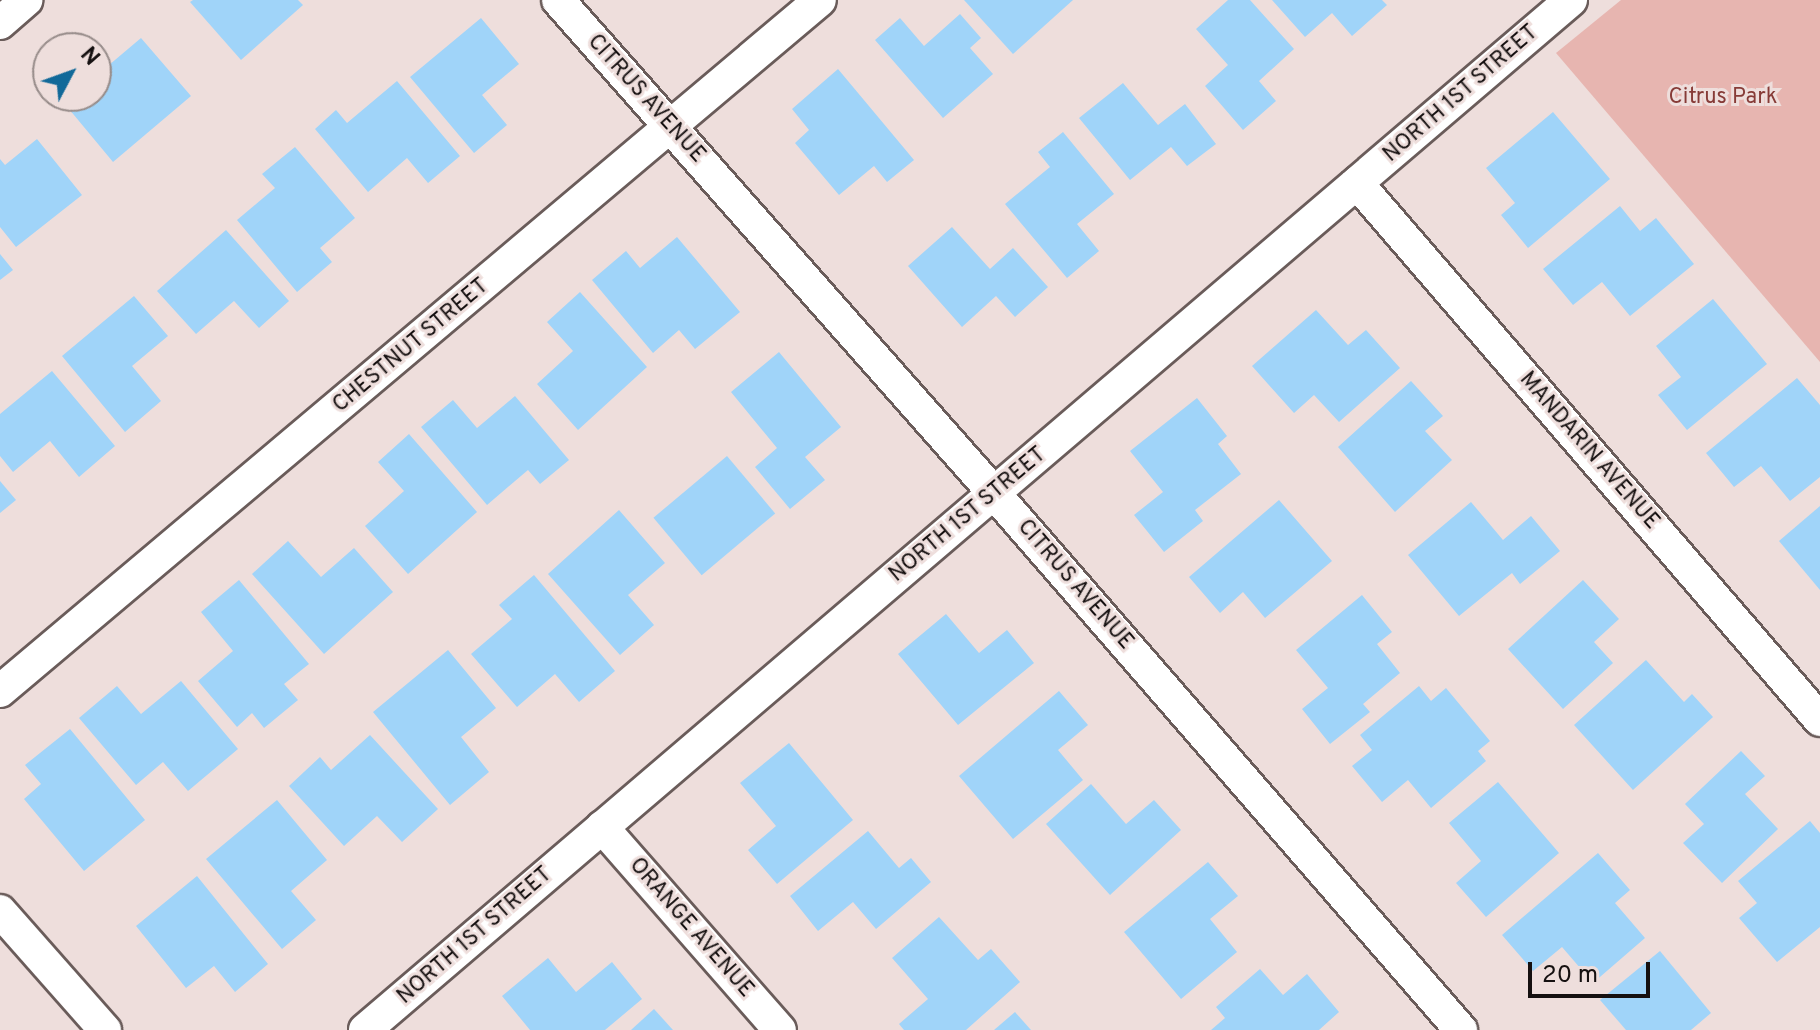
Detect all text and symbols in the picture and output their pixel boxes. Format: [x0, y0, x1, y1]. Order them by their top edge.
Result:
street label: NORTH 1ST STREET [1378, 19, 1544, 169]
street label: CITRUS AVENUE [581, 29, 711, 169]
north arrow [32, 32, 112, 112]
text: N [74, 42, 104, 72]
park label: Citrus Park [1669, 85, 1777, 111]
street label: CHESTNUT STREET [328, 273, 494, 419]
street label: MANDARIN AVENUE [1513, 366, 1665, 536]
street label: NORTH 1ST STREET [884, 442, 1052, 588]
street label: CITRUS AVENUE [1011, 514, 1139, 656]
street label: ORANGE AVENUE [623, 852, 759, 1004]
street label: NORTH 1ST STREET [392, 861, 558, 1011]
scale bar [1532, 946, 1654, 996]
text: 20 m [1542, 961, 1598, 991]

